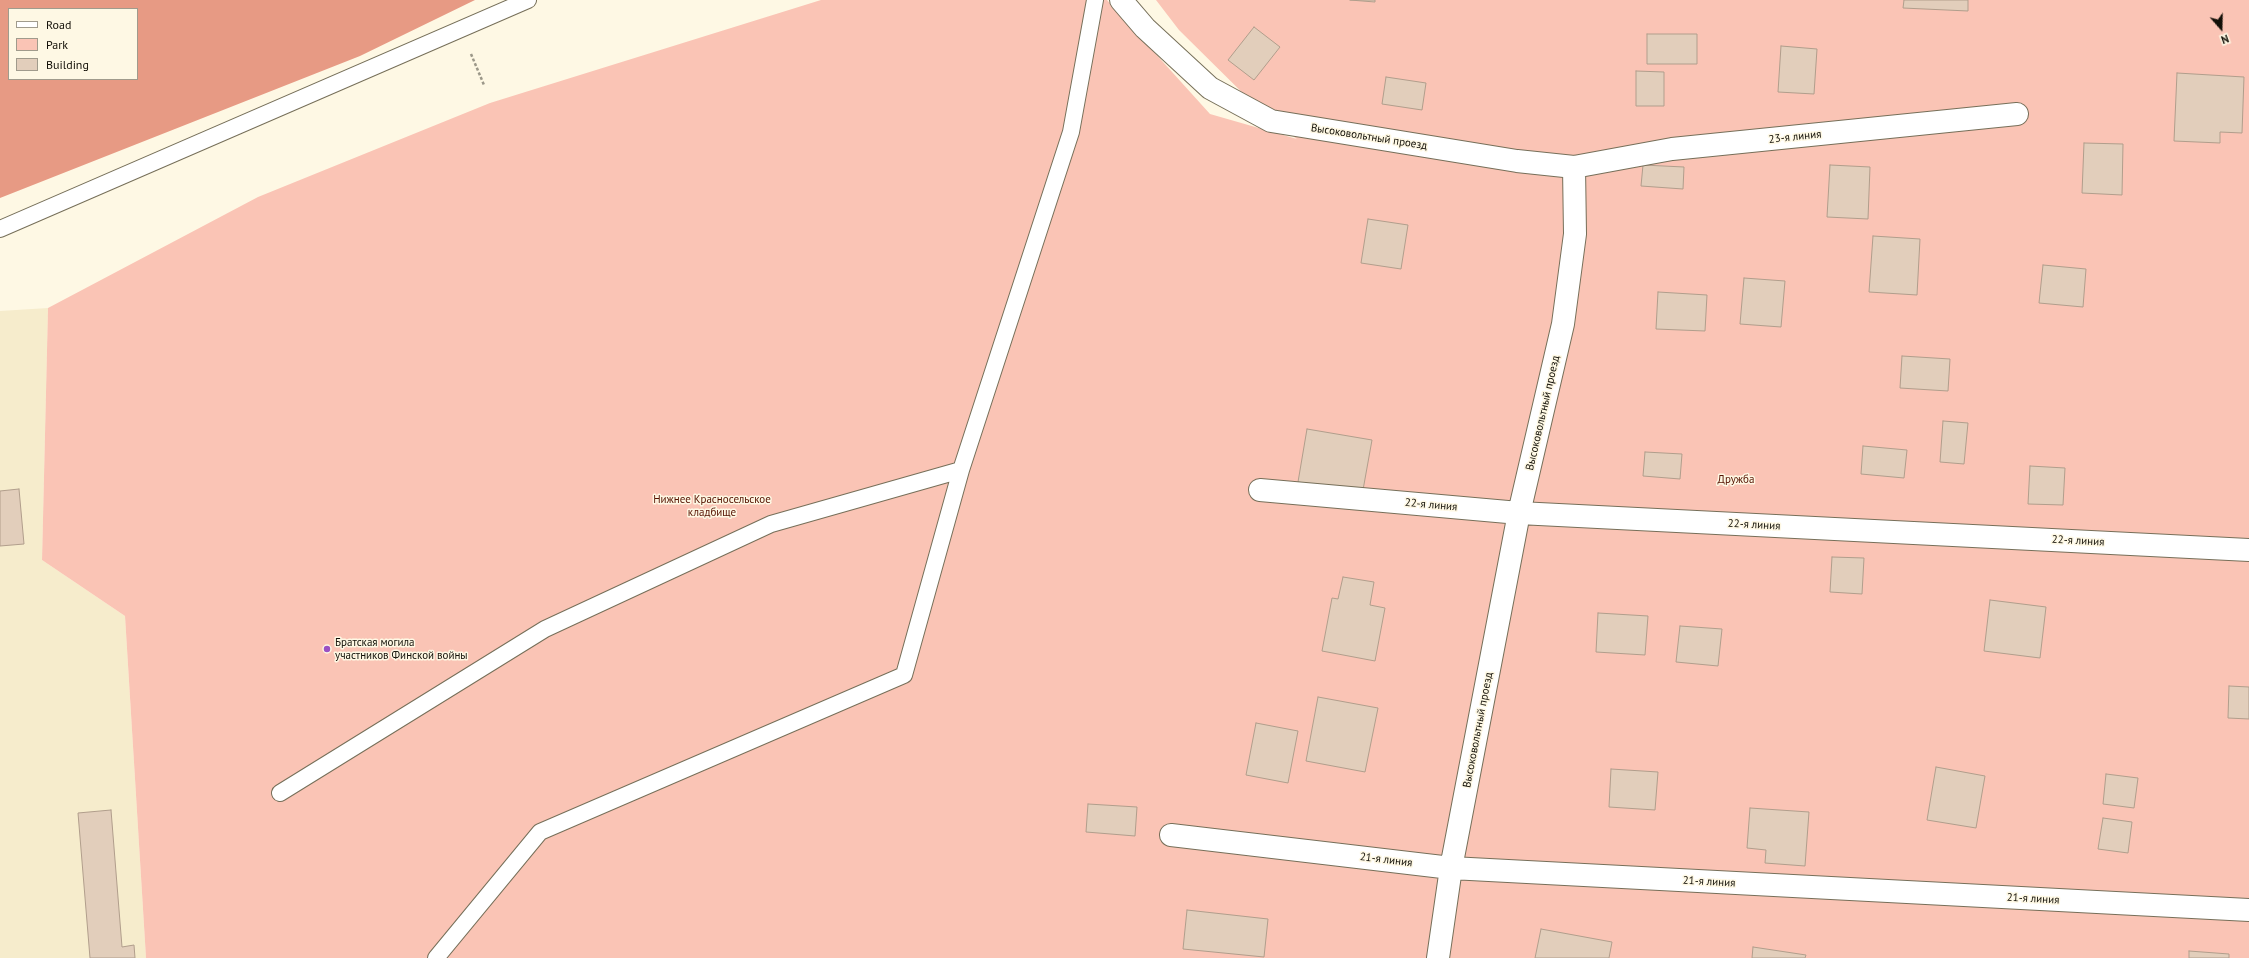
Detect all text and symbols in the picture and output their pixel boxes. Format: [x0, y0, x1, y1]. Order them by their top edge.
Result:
legend [8, 8, 138, 80]
north arrow [2201, 8, 2241, 48]
text: Road [46, 17, 71, 32]
text: N [2219, 31, 2231, 47]
text: Park [46, 37, 68, 52]
text: Building [46, 57, 89, 72]
street label: Высоковольтный проезд [1310, 121, 1428, 153]
street label: 23-я линия [1768, 128, 1822, 146]
street label: Высоковольтный проезд [1523, 354, 1563, 472]
park label: Дружба [1718, 473, 1754, 487]
park label: Нижнее Красносельское кладбище [653, 493, 771, 519]
street label: 22-я линия [1404, 496, 1458, 514]
street label: 22-я линия [1727, 517, 1781, 533]
street label: 22-я линия [2051, 533, 2105, 549]
place label: Братская могила участников Финской войны [335, 636, 468, 662]
marker: Братская могила участников Финской войны [322, 644, 332, 654]
street label: Высоковольтный проезд [1460, 671, 1496, 789]
street label: 21-я линия [1359, 850, 1413, 870]
street label: 21-я линия [1682, 874, 1736, 890]
street label: 21-я линия [2006, 891, 2060, 907]

